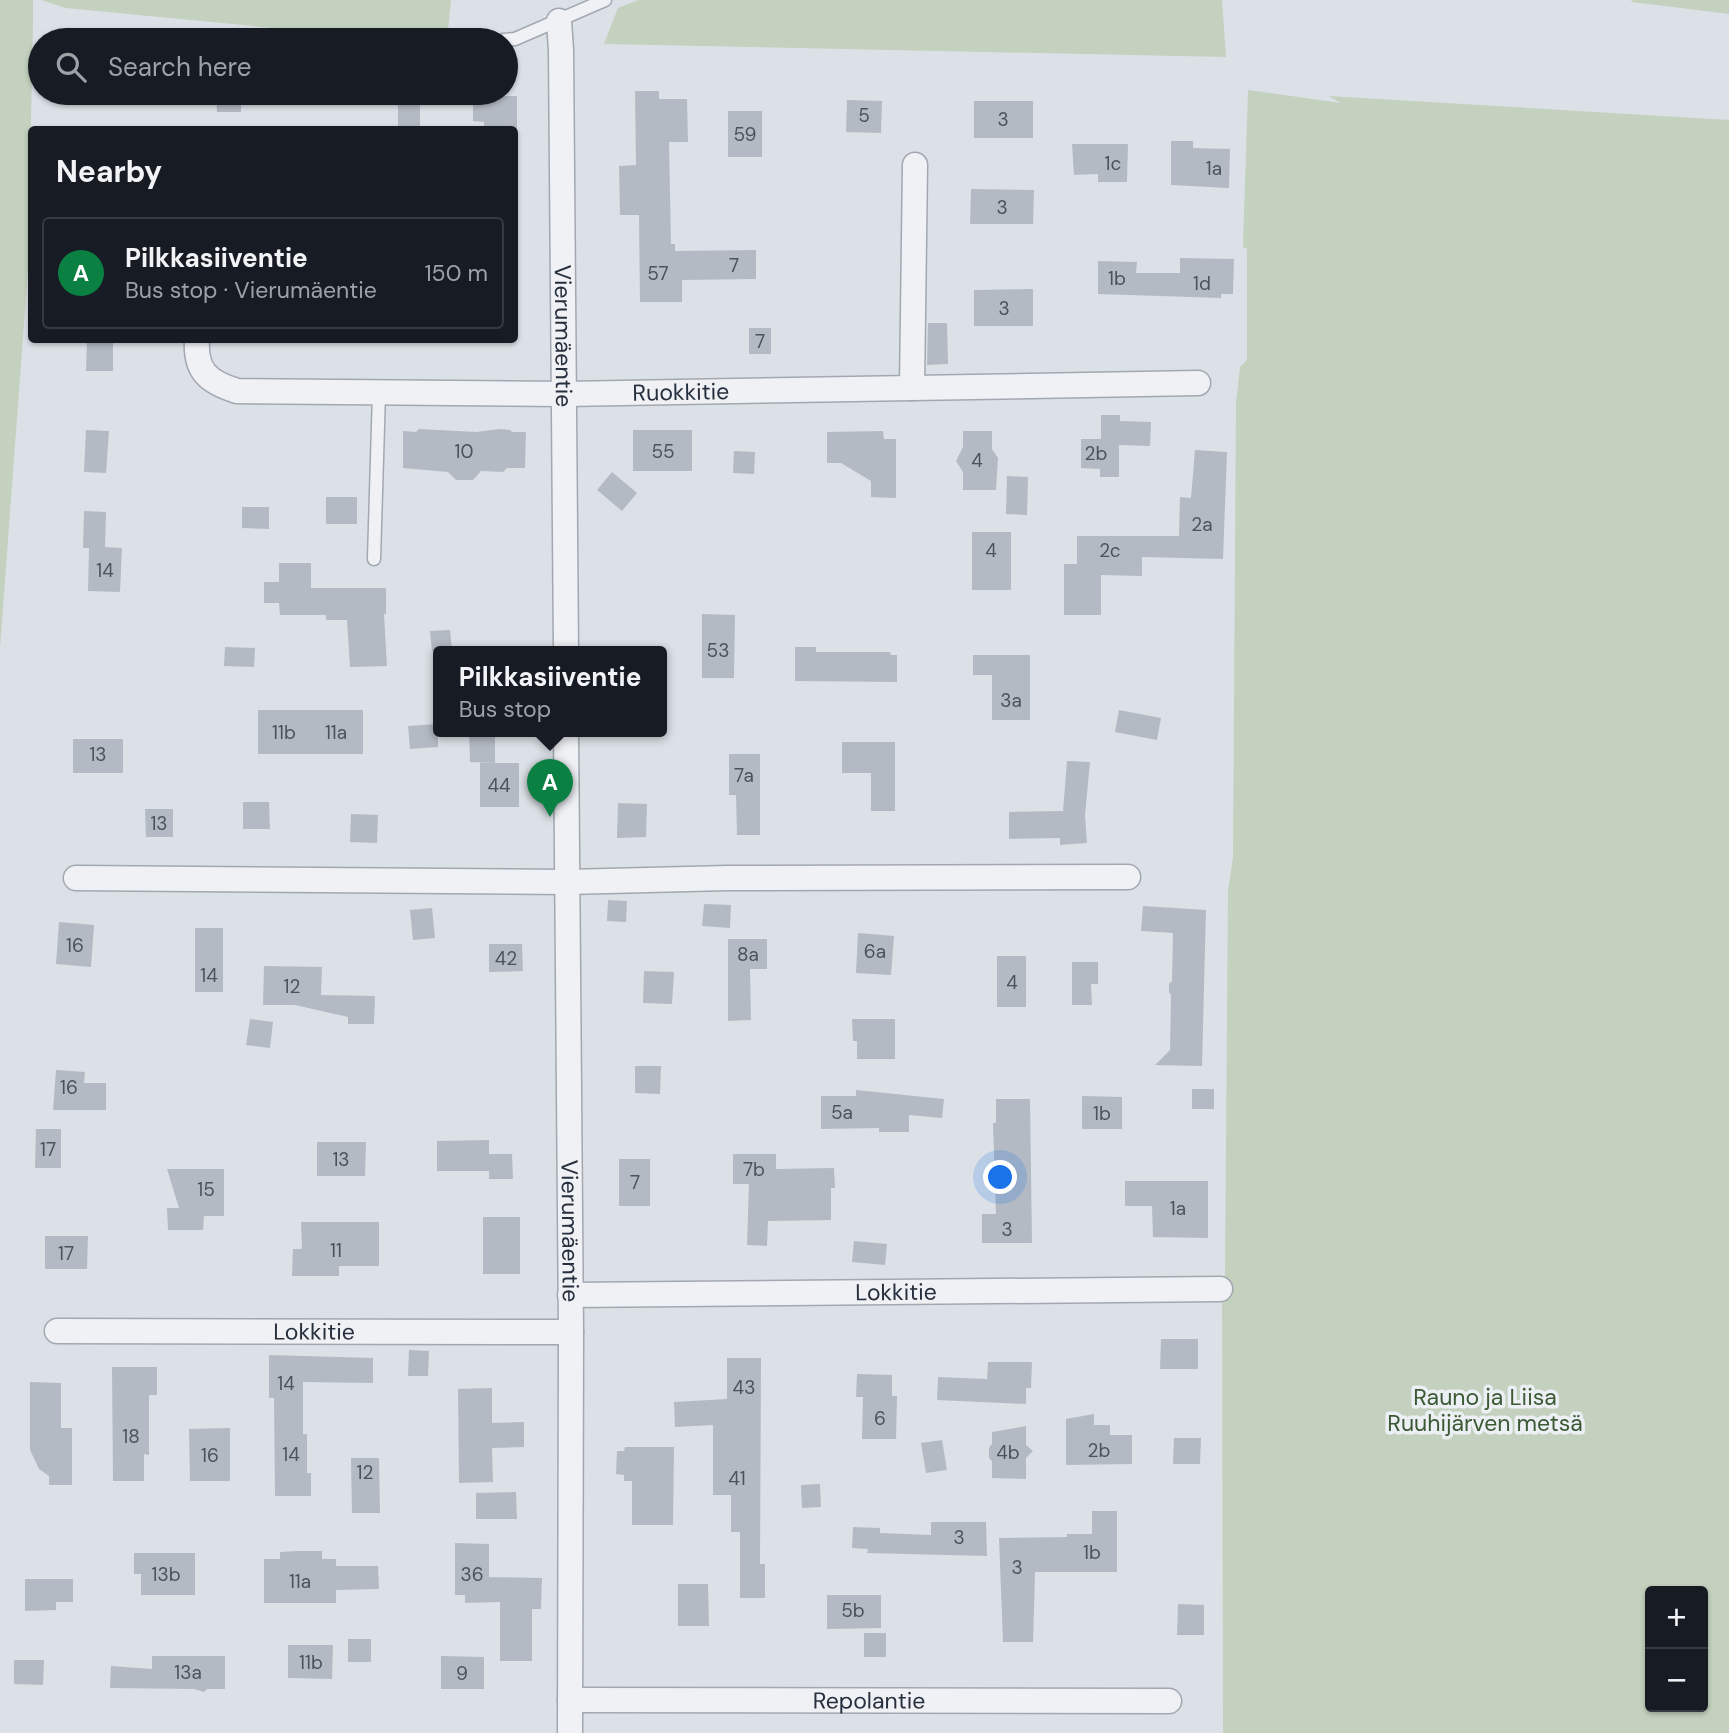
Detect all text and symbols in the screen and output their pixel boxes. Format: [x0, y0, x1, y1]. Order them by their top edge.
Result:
search box [28, 28, 518, 105]
icon: search [52, 48, 90, 86]
text: Search here [108, 50, 251, 84]
house number: 5 [858, 103, 870, 128]
house number: 3 [997, 107, 1009, 132]
house number: 59 [734, 122, 756, 147]
house number: 1c [1105, 151, 1121, 176]
text: Nearby [56, 152, 162, 191]
house number: 1a [1206, 156, 1222, 181]
house number: 3 [996, 195, 1008, 220]
text: Pilkkasiiventie [125, 241, 308, 275]
house number: 7 [729, 253, 739, 278]
text: A [73, 258, 89, 288]
text: 150 m [424, 258, 488, 288]
house number: 57 [647, 261, 669, 286]
street label: Vierumäentie [548, 264, 579, 407]
house number: 1b [1108, 266, 1126, 291]
house number: 1d [1193, 271, 1211, 296]
text: Bus stop · Vierumäentie [125, 275, 377, 305]
house number: 3 [998, 296, 1010, 321]
house number: 7 [755, 329, 765, 354]
street label: Ruokkitie [632, 376, 730, 408]
house number: 10 [455, 439, 473, 464]
house number: 55 [651, 439, 675, 464]
house number: 2b [1085, 441, 1107, 466]
house number: 4 [971, 448, 983, 473]
house number: 2a [1191, 512, 1213, 537]
house number: 4 [985, 538, 997, 563]
house number: 2c [1099, 538, 1121, 563]
house number: 14 [96, 558, 114, 583]
house number: 53 [707, 638, 729, 663]
popup [433, 646, 667, 737]
text: Pilkkasiiventie [459, 660, 641, 694]
house number: 3a [1000, 688, 1022, 713]
text: Bus stop [459, 694, 551, 724]
house number: 11b [272, 720, 296, 745]
house number: 11a [325, 720, 347, 745]
house number: 13 [89, 742, 107, 767]
pin: A [527, 759, 573, 817]
house number: 7a [734, 763, 754, 788]
house number: 44 [487, 773, 511, 798]
house number: 13 [150, 811, 168, 836]
house number: 16 [66, 933, 84, 958]
house number: 6a [864, 939, 886, 964]
house number: 8a [737, 942, 759, 967]
house number: 42 [495, 946, 517, 971]
house number: 14 [200, 963, 218, 988]
house number: 4 [1006, 970, 1018, 995]
house number: 12 [284, 974, 300, 999]
house number: 16 [60, 1075, 78, 1100]
house number: 5a [831, 1100, 853, 1125]
house number: 1b [1093, 1101, 1111, 1126]
house number: 17 [40, 1137, 56, 1162]
house number: 13 [332, 1147, 350, 1172]
house number: 7b [743, 1157, 765, 1182]
street label: Vierumäentie [555, 1160, 586, 1302]
your location [983, 1160, 1017, 1194]
house number: 7 [630, 1170, 640, 1195]
house number: 15 [197, 1177, 215, 1202]
house number: 1a [1170, 1196, 1186, 1221]
house number: 3 [1001, 1217, 1013, 1242]
house number: 11 [330, 1238, 342, 1263]
house number: 17 [58, 1241, 74, 1266]
street label: Lokkitie [855, 1277, 937, 1307]
street label: Lokkitie [273, 1316, 355, 1347]
house number: 14 [277, 1371, 295, 1396]
house number: 43 [733, 1375, 755, 1400]
park label: Rauno ja Liisa Ruuhijärven metsä [1387, 1382, 1583, 1438]
house number: 6 [874, 1406, 886, 1431]
house number: 18 [122, 1424, 140, 1449]
house number: 2b [1088, 1438, 1110, 1463]
house number: 4b [996, 1440, 1020, 1465]
house number: 14 [282, 1442, 300, 1467]
house number: 16 [201, 1443, 219, 1468]
house number: 12 [357, 1460, 373, 1485]
house number: 41 [728, 1466, 746, 1491]
house number: 3 [953, 1525, 965, 1550]
house number: 1b [1083, 1540, 1101, 1565]
house number: 3 [1011, 1555, 1023, 1580]
house number: 13b [151, 1562, 181, 1587]
house number: 36 [460, 1562, 484, 1587]
house number: 11a [289, 1569, 311, 1594]
map controls [1645, 1586, 1708, 1712]
button: + [1645, 1586, 1708, 1649]
house number: 5b [841, 1598, 865, 1623]
button: − [1645, 1649, 1708, 1712]
house number: 11b [299, 1650, 323, 1675]
house number: 13a [174, 1660, 202, 1685]
house number: 9 [456, 1661, 468, 1686]
street label: Repolantie [813, 1685, 925, 1716]

